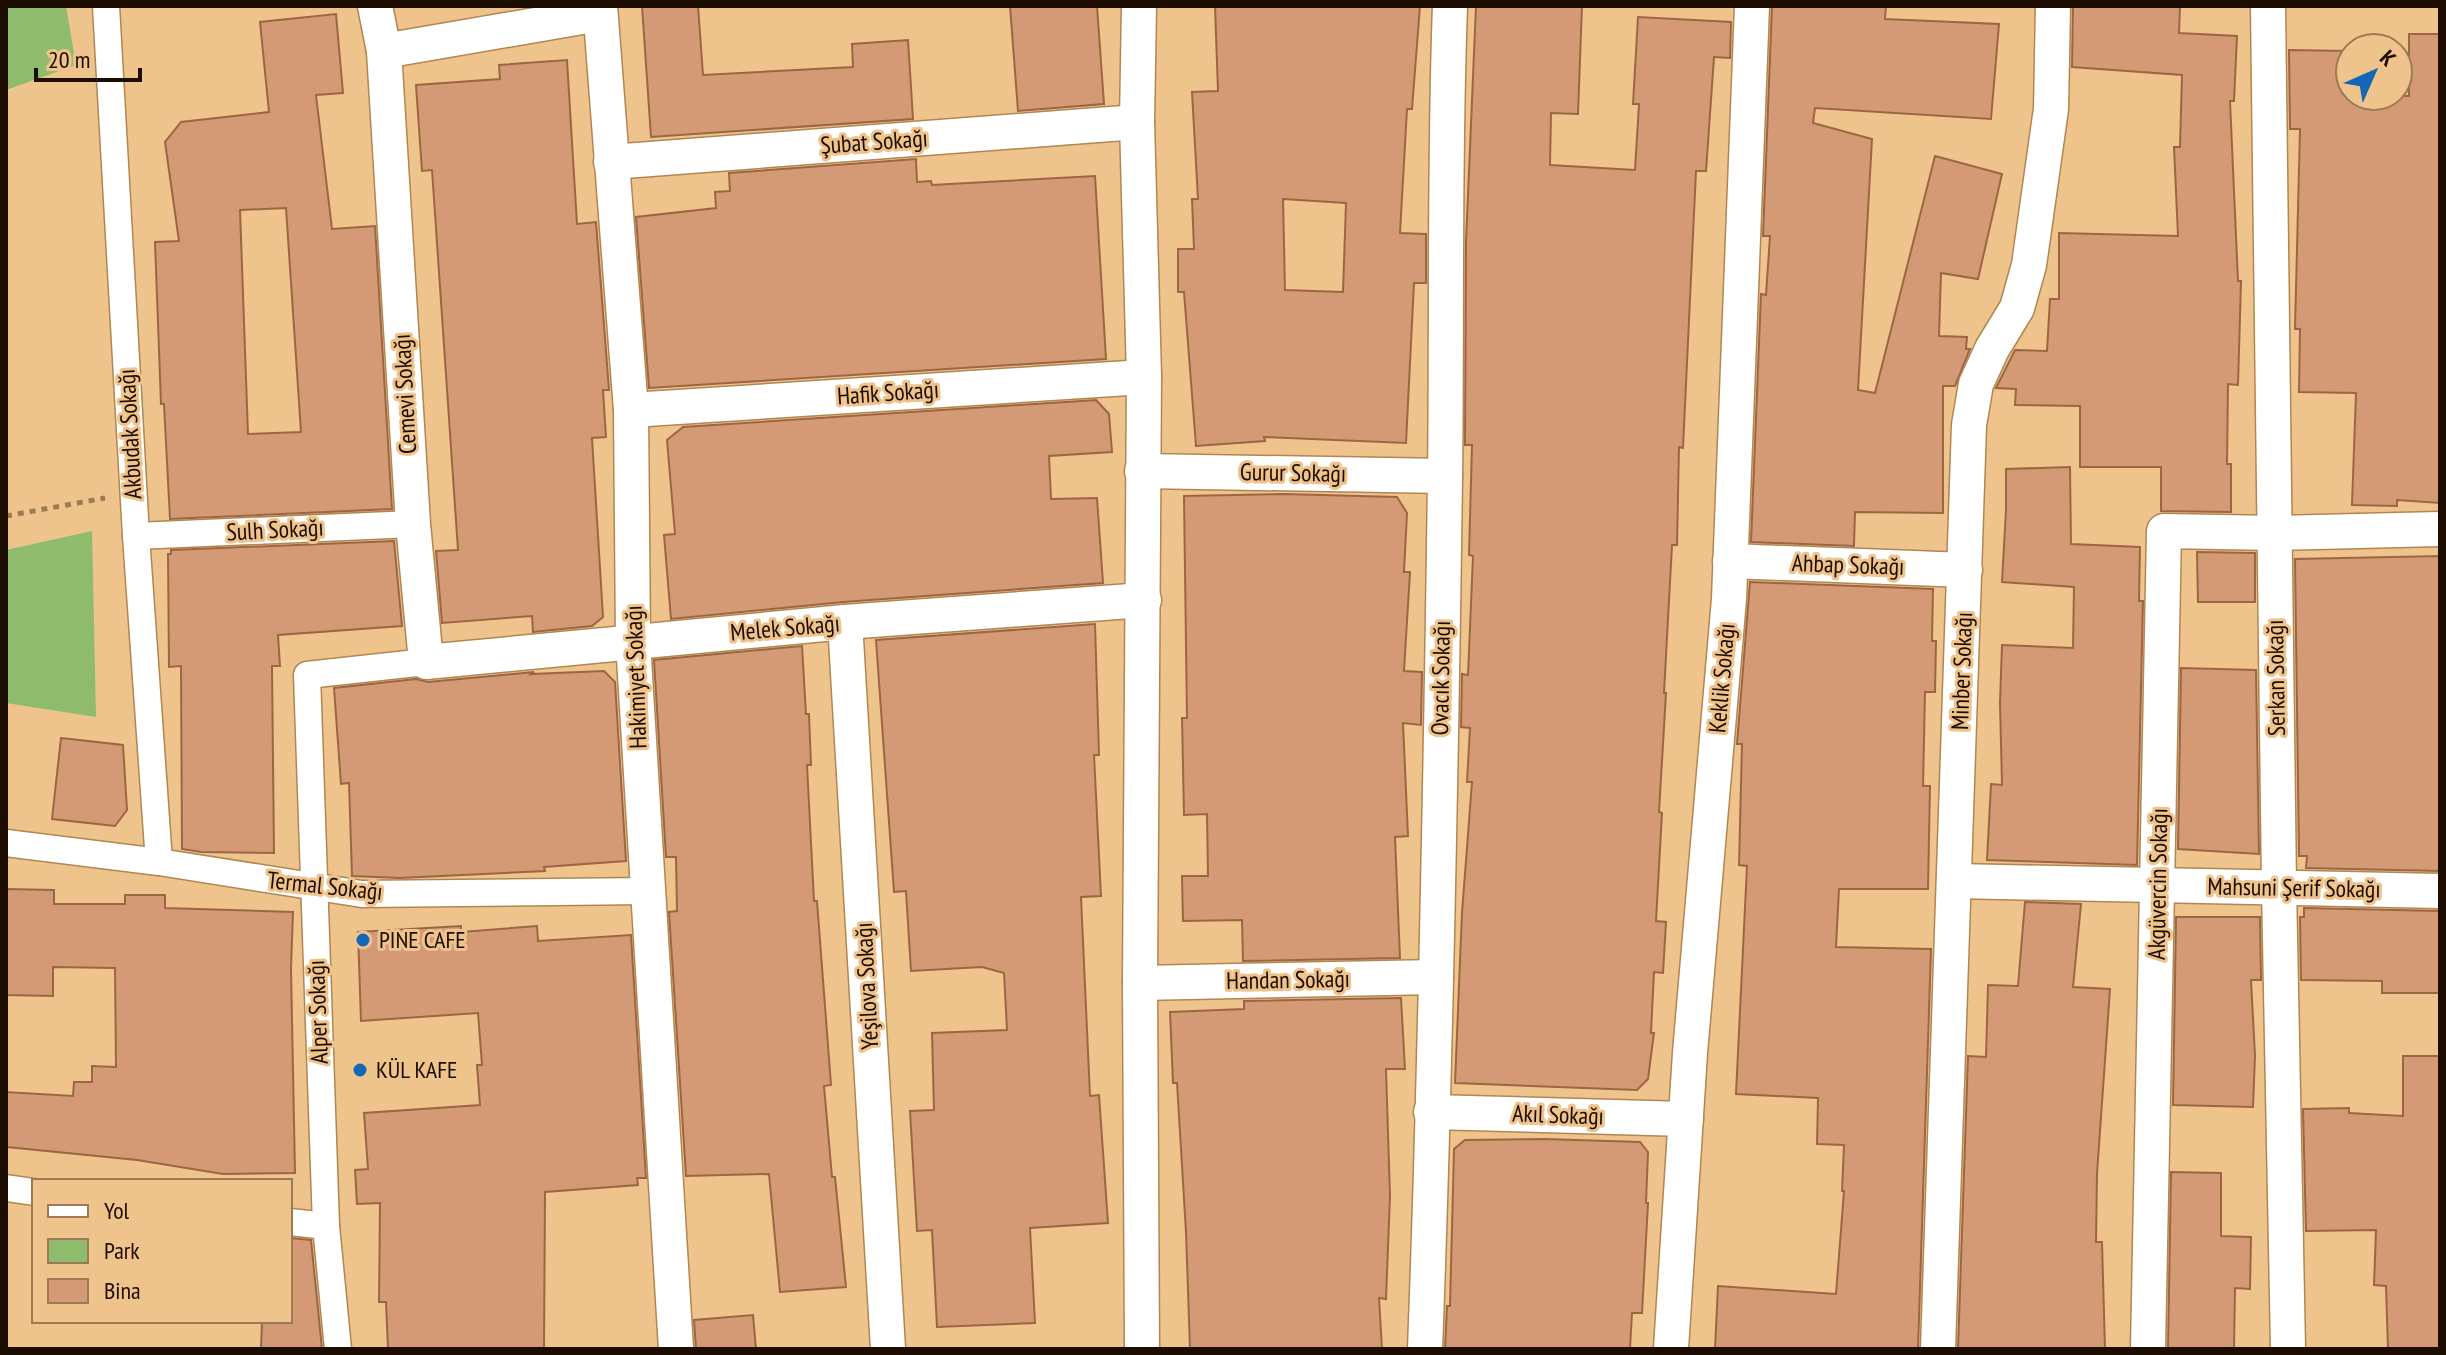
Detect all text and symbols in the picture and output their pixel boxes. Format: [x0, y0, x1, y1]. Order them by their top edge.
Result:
scale bar [36, 32, 140, 82]
north arrow [2334, 32, 2414, 112]
text: 20 m [48, 44, 90, 75]
text: K [2374, 44, 2402, 72]
street label: Şubat Sokağı [819, 122, 929, 161]
street label: Cemevi Sokağı [386, 333, 423, 455]
street label: Akbudak Sokağı [111, 368, 148, 500]
street label: Hafik Sokağı [836, 373, 940, 412]
street label: Gurur Sokağı [1240, 456, 1346, 489]
street label: Sulh Sokağı [226, 511, 324, 548]
street label: Ahbap Sokağı [1791, 547, 1905, 582]
street label: Hakimiyet Sokağı [618, 605, 653, 749]
street label: Melek Sokağı [729, 607, 841, 648]
street label: Minber Sokağı [1944, 611, 1979, 731]
street label: Ovacık Sokağı [1424, 620, 1457, 736]
street label: Serkan Sokağı [2259, 620, 2292, 736]
street label: Keklik Sokağı [1701, 622, 1742, 734]
street label: Akgüvercin Sokağı [2141, 808, 2174, 960]
street label: Termal Sokağı [266, 864, 384, 907]
street label: Mahsuni Şerif Sokağı [2207, 870, 2381, 905]
street label: Yeşilova Sokağı [848, 922, 885, 1050]
place label: PINE CAFE [379, 924, 466, 955]
marker: PINE CAFE [354, 931, 372, 949]
street label: Alper Sokağı [300, 959, 335, 1065]
street label: Handan Sokağı [1226, 963, 1350, 996]
place label: KÜL KAFE [376, 1054, 457, 1085]
marker: KÜL KAFE [351, 1061, 369, 1079]
street label: Akıl Sokağı [1512, 1097, 1604, 1132]
legend [32, 1179, 292, 1323]
text: Yol [104, 1195, 130, 1226]
text: Park [104, 1235, 140, 1266]
text: Bina [104, 1275, 141, 1306]

